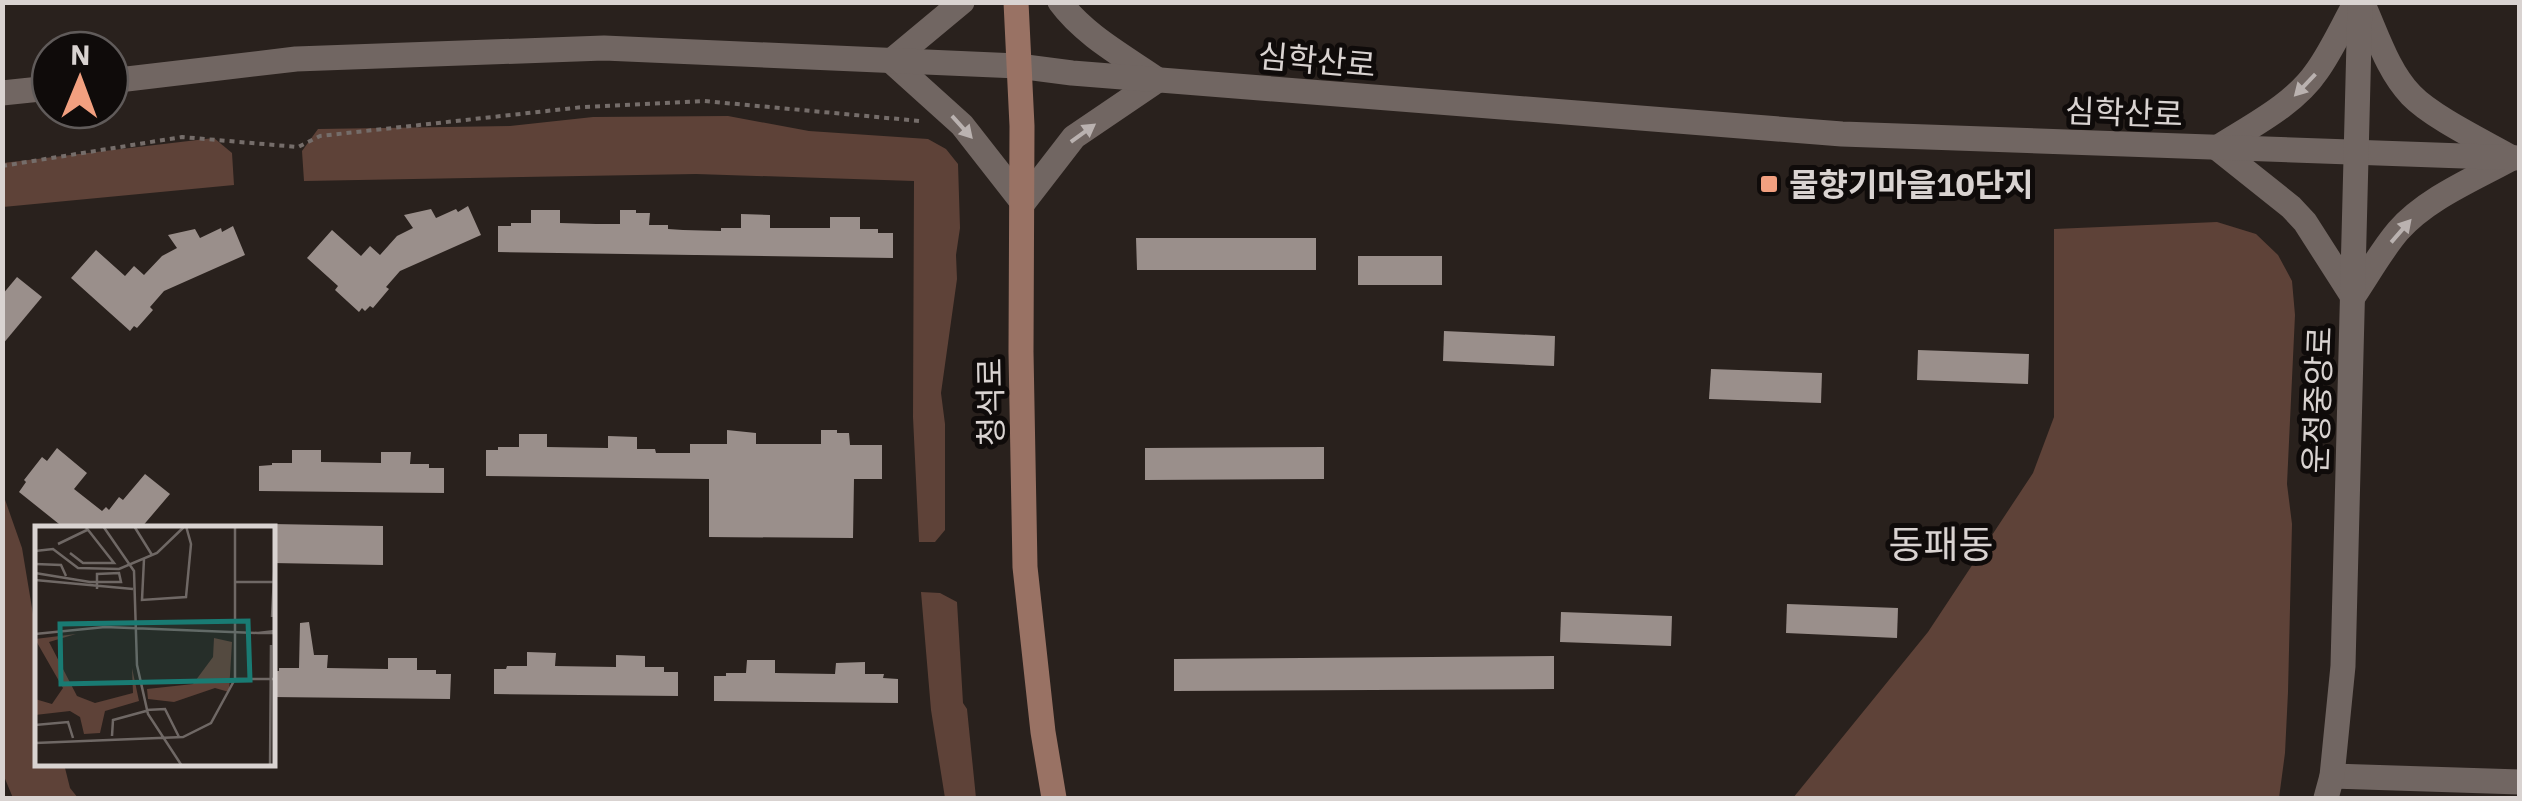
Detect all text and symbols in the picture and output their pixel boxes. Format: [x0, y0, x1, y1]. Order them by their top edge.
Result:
north arrow [30, 30, 130, 130]
street label: 심학산로 [1257, 34, 1377, 86]
text: N [70, 36, 91, 73]
one-way arrow [2293, 72, 2317, 96]
street label: 심학산로 [2064, 89, 2184, 135]
one-way arrow [950, 115, 973, 139]
one-way arrow [1070, 124, 1096, 143]
place label: 물향기마을10단지 [1789, 163, 2033, 205]
marker: 물향기마을10단지 [1758, 173, 1780, 195]
one-way arrow [2390, 219, 2412, 244]
street label: 운정중앙로 [2293, 326, 2341, 474]
street label: 청석로 [968, 357, 1012, 447]
district label: 동패동 [1889, 519, 1993, 568]
inset map [35, 526, 275, 766]

